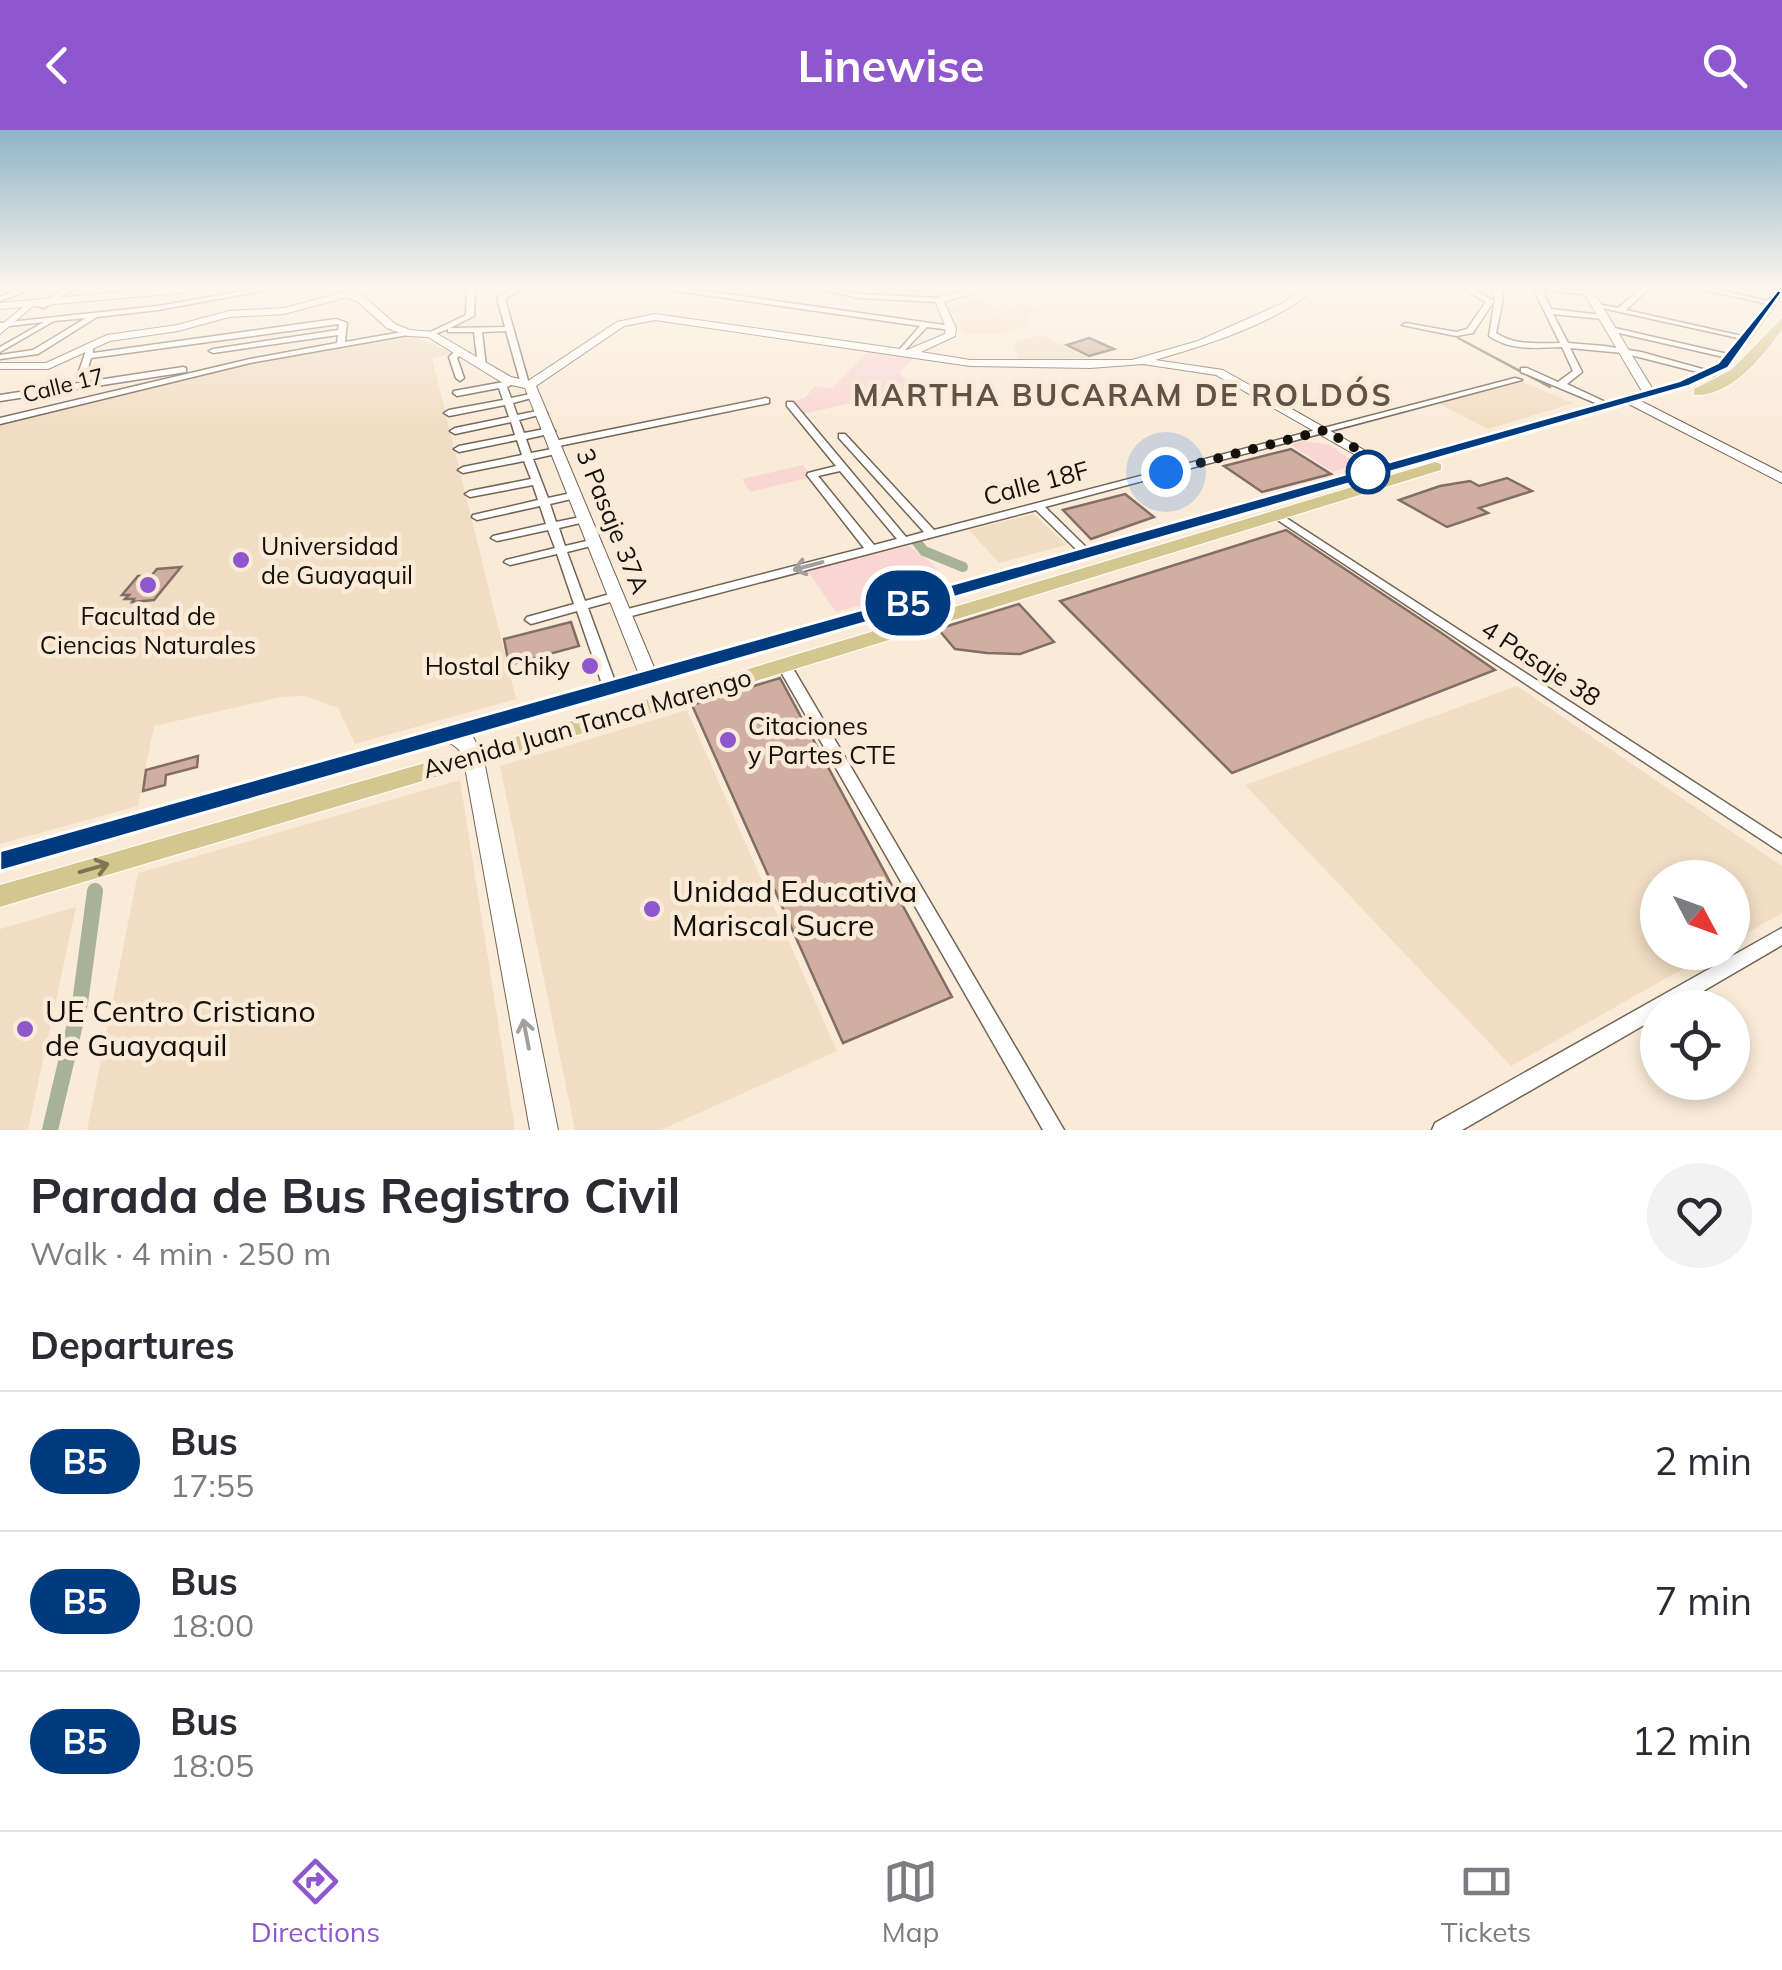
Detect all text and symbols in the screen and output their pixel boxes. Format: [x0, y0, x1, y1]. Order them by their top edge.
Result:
text: Linewise [797, 37, 985, 93]
icon: back [30, 38, 85, 93]
icon: search [1697, 38, 1752, 93]
street label: Calle 17 [20, 361, 106, 409]
district label: MARTHA BUCARAM DE ROLDÓS [853, 376, 1393, 414]
street label: 3 Pasaje 37A [570, 444, 657, 598]
your location [1141, 447, 1191, 497]
unlabelled marker [1347, 451, 1389, 493]
street label: Calle 18F [980, 454, 1092, 511]
place label: Universidad de Guayaquil [261, 530, 413, 590]
marker: Universidad de Guayaquil [230, 549, 252, 571]
one-way arrow [793, 558, 825, 576]
line badge: B5 [863, 570, 953, 636]
marker: Facultad de Ciencias Naturales [137, 574, 159, 596]
text: B5 [885, 581, 931, 625]
place label: Facultad de Ciencias Naturales [40, 600, 256, 660]
street label: 4 Pasaje 38 [1476, 613, 1607, 713]
place label: Hostal Chiky [425, 650, 570, 681]
marker: Hostal Chiky [579, 655, 601, 677]
street label: Avenida Juan Tanca Marengo [419, 661, 755, 784]
place label: Citaciones y Partes CTE [748, 710, 896, 770]
marker: Citaciones y Partes CTE [717, 729, 739, 751]
one-way arrow [77, 858, 109, 876]
north arrow [1640, 860, 1750, 970]
map controls [1640, 860, 1750, 1100]
place label: Unidad Educativa Mariscal Sucre [672, 872, 917, 944]
marker: Unidad Educativa Mariscal Sucre [641, 898, 663, 920]
button: locate [1640, 990, 1750, 1100]
place label: UE Centro Cristiano de Guayaquil [45, 992, 316, 1064]
marker: UE Centro Cristiano de Guayaquil [14, 1018, 36, 1040]
one-way arrow [516, 1018, 535, 1051]
button: heart [1647, 1163, 1752, 1268]
text: Parada de Bus Registro Civil [30, 1165, 680, 1225]
text: Walk · 4 min · 250 m [30, 1233, 331, 1273]
text: Departures [30, 1321, 234, 1369]
text: Bus [170, 1417, 238, 1465]
text: 2 min [1655, 1437, 1752, 1485]
text: B5 [62, 1439, 108, 1483]
text: 17:55 [170, 1465, 254, 1505]
text: Bus [170, 1557, 238, 1605]
text: 7 min [1655, 1577, 1752, 1625]
text: B5 [62, 1579, 108, 1623]
text: 18:00 [170, 1605, 254, 1645]
text: Bus [170, 1697, 238, 1745]
text: 12 min [1632, 1717, 1752, 1765]
text: B5 [62, 1719, 108, 1763]
text: 18:05 [170, 1745, 254, 1785]
tab: Directions [251, 1854, 380, 1949]
tab: Map [882, 1854, 939, 1949]
tab: Tickets [1441, 1854, 1531, 1949]

